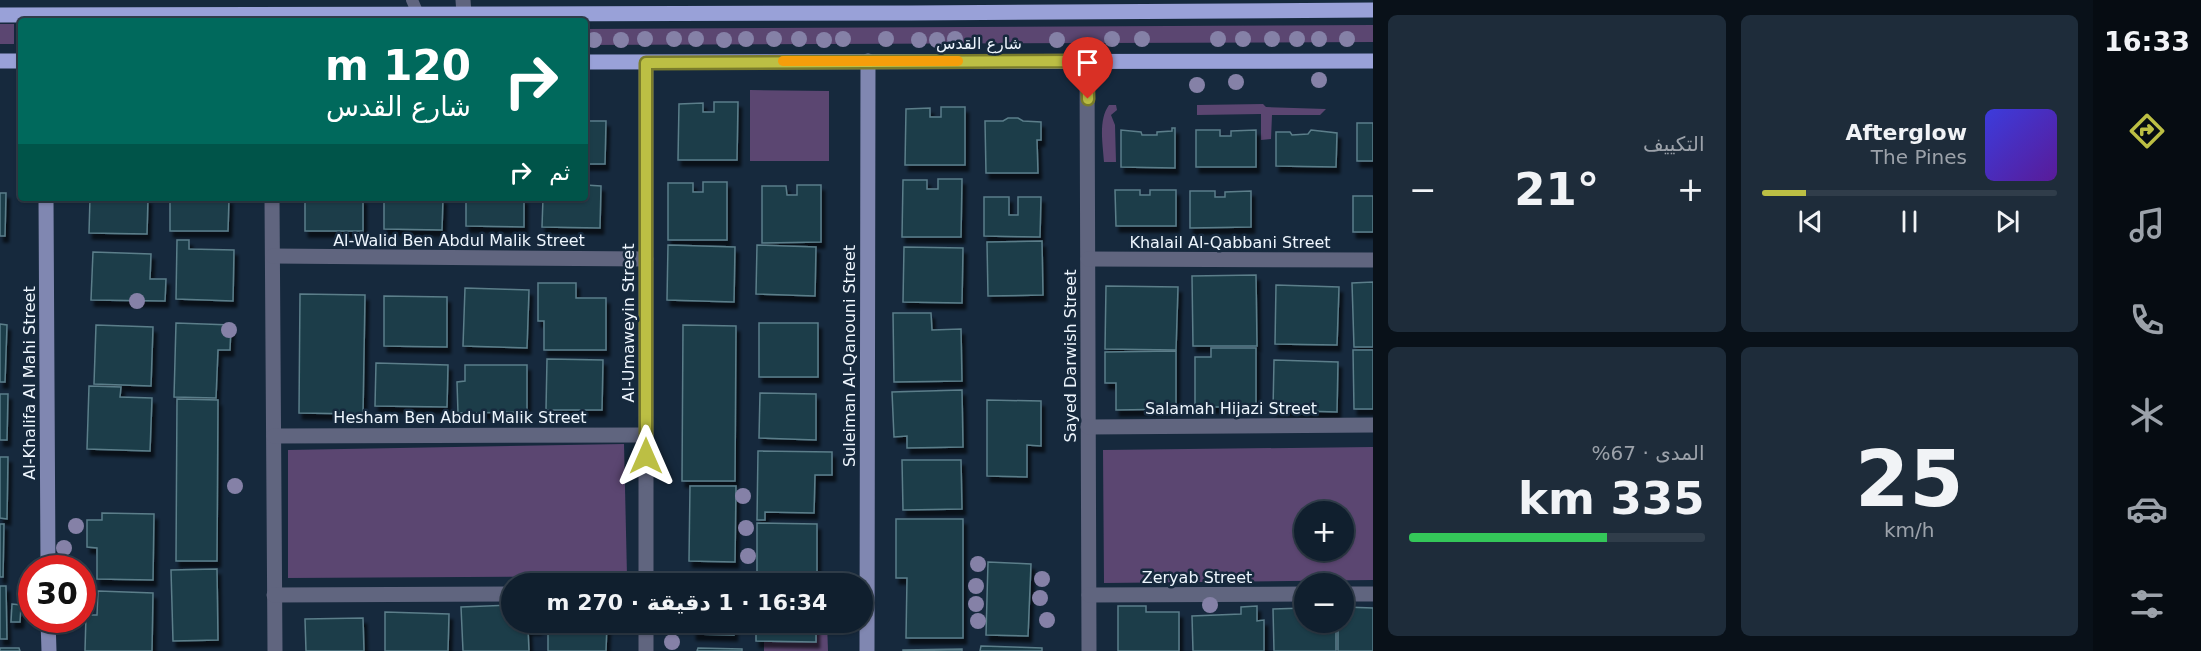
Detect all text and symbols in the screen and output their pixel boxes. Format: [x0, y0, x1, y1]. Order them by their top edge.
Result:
text: 16:33 [2104, 26, 2190, 57]
street label: شارع القدس [936, 34, 1022, 54]
pin [1062, 37, 1113, 99]
text: 120 m [325, 41, 471, 90]
icon: right [492, 42, 570, 120]
icon: arrive [1071, 46, 1104, 79]
text: شارع القدس [326, 91, 471, 122]
icon: directions [2126, 110, 2168, 152]
text: Afterglow [1845, 120, 1967, 145]
text: التكييف [1643, 132, 1705, 156]
text: The Pines [1871, 145, 1967, 169]
icon: right [504, 156, 537, 189]
text: ثم [549, 160, 570, 185]
text: 21° [1514, 163, 1599, 216]
text: − [1409, 170, 1437, 209]
text: + [1677, 170, 1705, 209]
icon: music [2126, 204, 2168, 246]
icon: previous [1794, 205, 1827, 238]
icon: pause [1893, 205, 1926, 238]
icon: next [1991, 205, 2024, 238]
street label: Al-Walid Ben Abdul Malik Street [333, 231, 585, 250]
street label: Khalail Al-Qabbani Street [1129, 233, 1331, 252]
street label: Al-Umaweyin Street [619, 244, 638, 402]
street label: Suleiman Al-Qanouni Street [840, 245, 859, 467]
street label: Sayed Darwish Street [1061, 270, 1080, 442]
street label: Al-Khalifa Al Mahi Street [20, 286, 39, 480]
icon: phone [2126, 299, 2168, 341]
icon: climate [2126, 394, 2168, 436]
street label: Salamah Hijazi Street [1145, 399, 1317, 418]
street label: Hesham Ben Abdul Malik Street [333, 408, 587, 427]
position arrow [614, 424, 678, 488]
text: 25 [1855, 434, 1964, 524]
text: المدى · 67% [1592, 441, 1705, 465]
text: 335 km [1518, 472, 1705, 525]
icon: car [2126, 488, 2168, 530]
map controls [1294, 501, 1354, 633]
button: + [1294, 501, 1354, 561]
text: km/h [1884, 518, 1935, 542]
speed limit sign: 30 [18, 555, 96, 633]
street label: Zeryab Street [1142, 568, 1252, 587]
button: − [1294, 573, 1354, 633]
icon: filters [2126, 583, 2168, 625]
text: 16:34 · 1 دقيقة · 270 m [547, 590, 827, 615]

